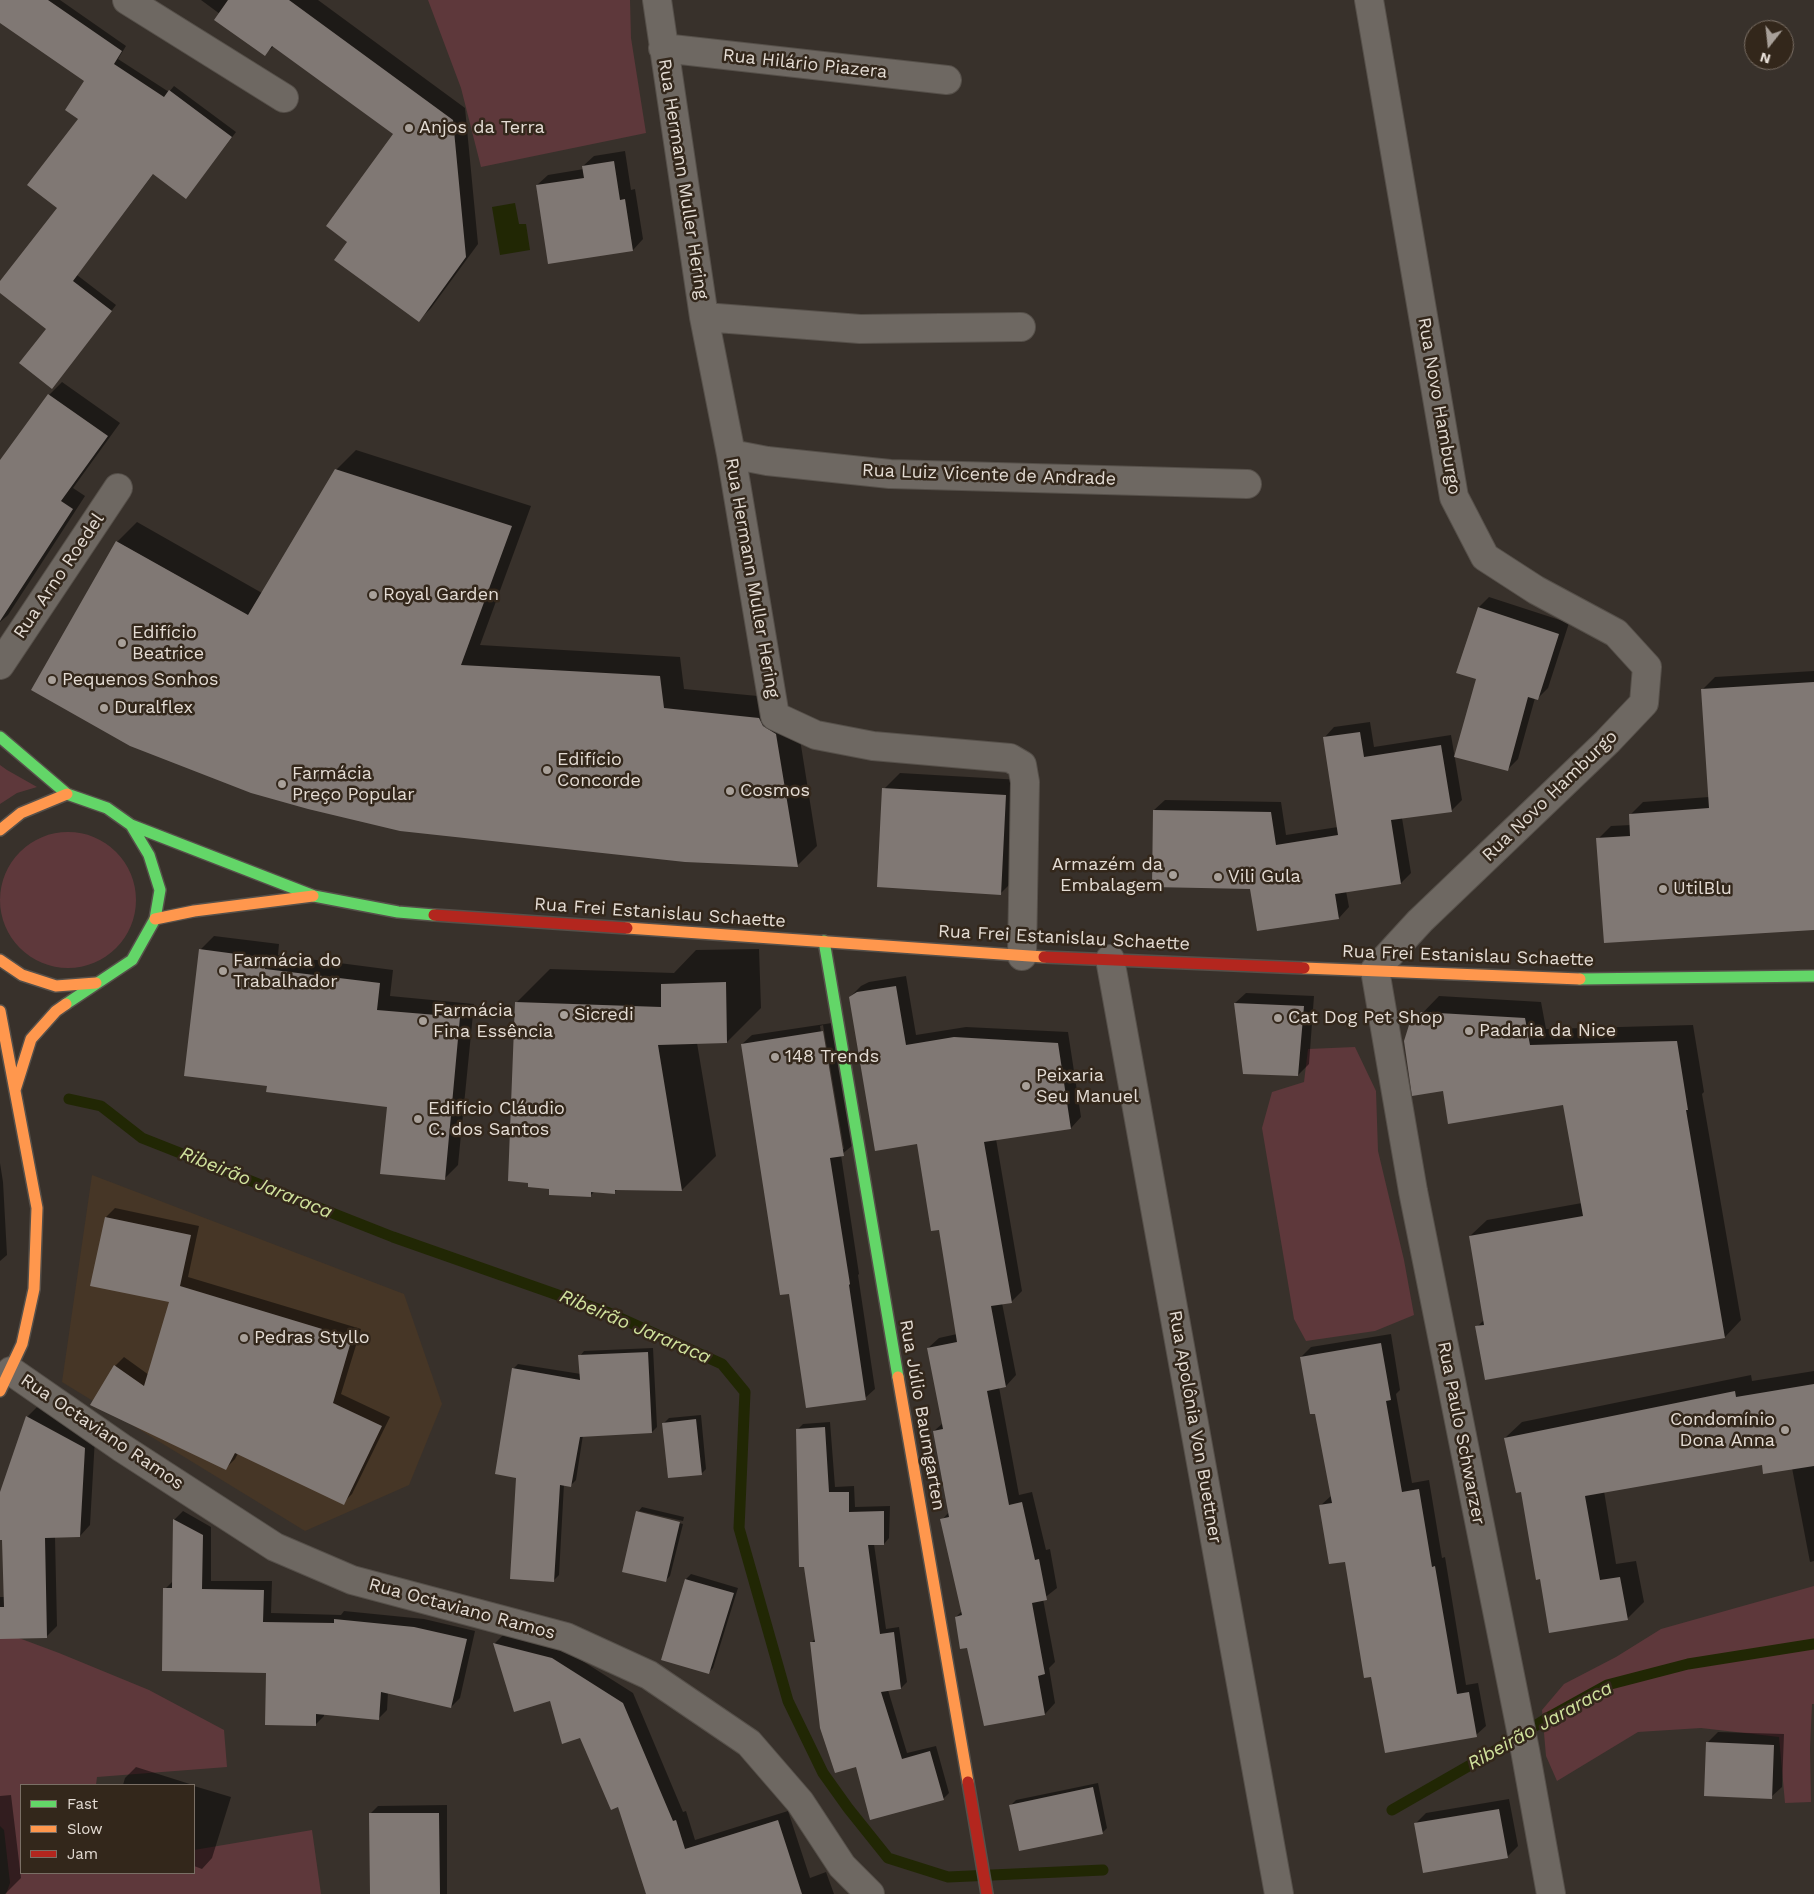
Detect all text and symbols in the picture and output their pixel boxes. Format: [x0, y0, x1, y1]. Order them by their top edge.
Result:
north arrow [1744, 20, 1794, 70]
street label: Rua Hilário Piazera [722, 45, 888, 83]
text: N [1758, 49, 1772, 68]
street label: Rua Hermann Muller Hering [653, 57, 713, 301]
place label: Anjos da Terra [419, 117, 545, 139]
marker: Anjos da Terra [403, 122, 415, 134]
street label: Rua Novo Hamburgo [1413, 316, 1465, 496]
street label: Rua Hermann Muller Hering [720, 456, 784, 700]
street label: Rua Luiz Vicente de Andrade [861, 460, 1117, 490]
street label: Rua Arno Roedel [9, 509, 109, 643]
place label: Royal Garden [383, 584, 499, 606]
marker: Royal Garden [367, 589, 379, 601]
place label: Edifício Beatrice [132, 622, 204, 664]
marker: Edifício Beatrice [116, 637, 128, 649]
place label: Pequenos Sonhos [62, 669, 218, 691]
marker: Pequenos Sonhos [46, 674, 58, 686]
place label: Duralflex [114, 697, 193, 719]
marker: Duralflex [98, 702, 110, 714]
street label: Rua Novo Hamburgo [1478, 726, 1622, 866]
place label: Edifício Concorde [557, 749, 641, 792]
place label: Farmácia Preço Popular [292, 763, 414, 806]
marker: Edifício Concorde [541, 764, 553, 776]
marker: Farmácia Preço Popular [276, 778, 288, 790]
place label: Cosmos [740, 780, 810, 802]
marker: Cosmos [724, 785, 736, 797]
place label: Armazém da Embalagem [1052, 854, 1163, 896]
place label: Vili Gula [1228, 866, 1301, 888]
marker: Armazém da Embalagem [1167, 869, 1179, 881]
marker: Vili Gula [1212, 871, 1224, 883]
place label: UtilBlu [1673, 878, 1732, 900]
marker: UtilBlu [1657, 883, 1669, 895]
street label: Rua Frei Estanislau Schaette [533, 893, 787, 933]
street label: Rua Frei Estanislau Schaette [937, 921, 1191, 955]
street label: Rua Frei Estanislau Schaette [1342, 941, 1594, 971]
place label: Farmácia do Trabalhador [233, 950, 341, 992]
marker: Farmácia do Trabalhador [217, 965, 229, 977]
place label: Farmácia Fina Essência [433, 1000, 553, 1042]
place label: Sicredi [574, 1004, 634, 1026]
place label: Cat Dog Pet Shop [1288, 1007, 1443, 1029]
marker: Sicredi [558, 1009, 570, 1021]
marker: Cat Dog Pet Shop [1272, 1012, 1284, 1024]
marker: Farmácia Fina Essência [417, 1015, 429, 1027]
place label: Padaria da Nice [1479, 1020, 1616, 1042]
marker: Padaria da Nice [1463, 1025, 1475, 1037]
place label: 148 Trends [785, 1046, 879, 1068]
marker: 148 Trends [769, 1051, 781, 1063]
place label: Peixaria Seu Manuel [1036, 1065, 1139, 1108]
marker: Peixaria Seu Manuel [1020, 1080, 1032, 1092]
place label: Edifício Cláudio C. dos Santos [428, 1098, 565, 1140]
marker: Edifício Cláudio C. dos Santos [412, 1113, 424, 1125]
water label: Ribeirão Jararaca [177, 1142, 335, 1224]
water label: Ribeirão Jararaca [556, 1285, 714, 1369]
street label: Rua Apolônia Von Buettner [1164, 1309, 1226, 1545]
street label: Rua Júlio Baumgarten [895, 1318, 949, 1512]
place label: Pedras Styllo [254, 1327, 370, 1349]
marker: Pedras Styllo [238, 1332, 250, 1344]
street label: Rua Paulo Schwarzer [1433, 1340, 1489, 1526]
street label: Rua Octaviano Ramos [16, 1369, 188, 1495]
place label: Condomínio Dona Anna [1670, 1409, 1775, 1452]
marker: Condomínio Dona Anna [1779, 1424, 1791, 1436]
street label: Rua Octaviano Ramos [366, 1574, 558, 1644]
water label: Ribeirão Jararaca [1464, 1677, 1616, 1775]
legend [20, 1784, 195, 1874]
text: Fast [67, 1795, 98, 1813]
text: Slow [67, 1820, 103, 1838]
text: Jam [67, 1845, 98, 1863]

